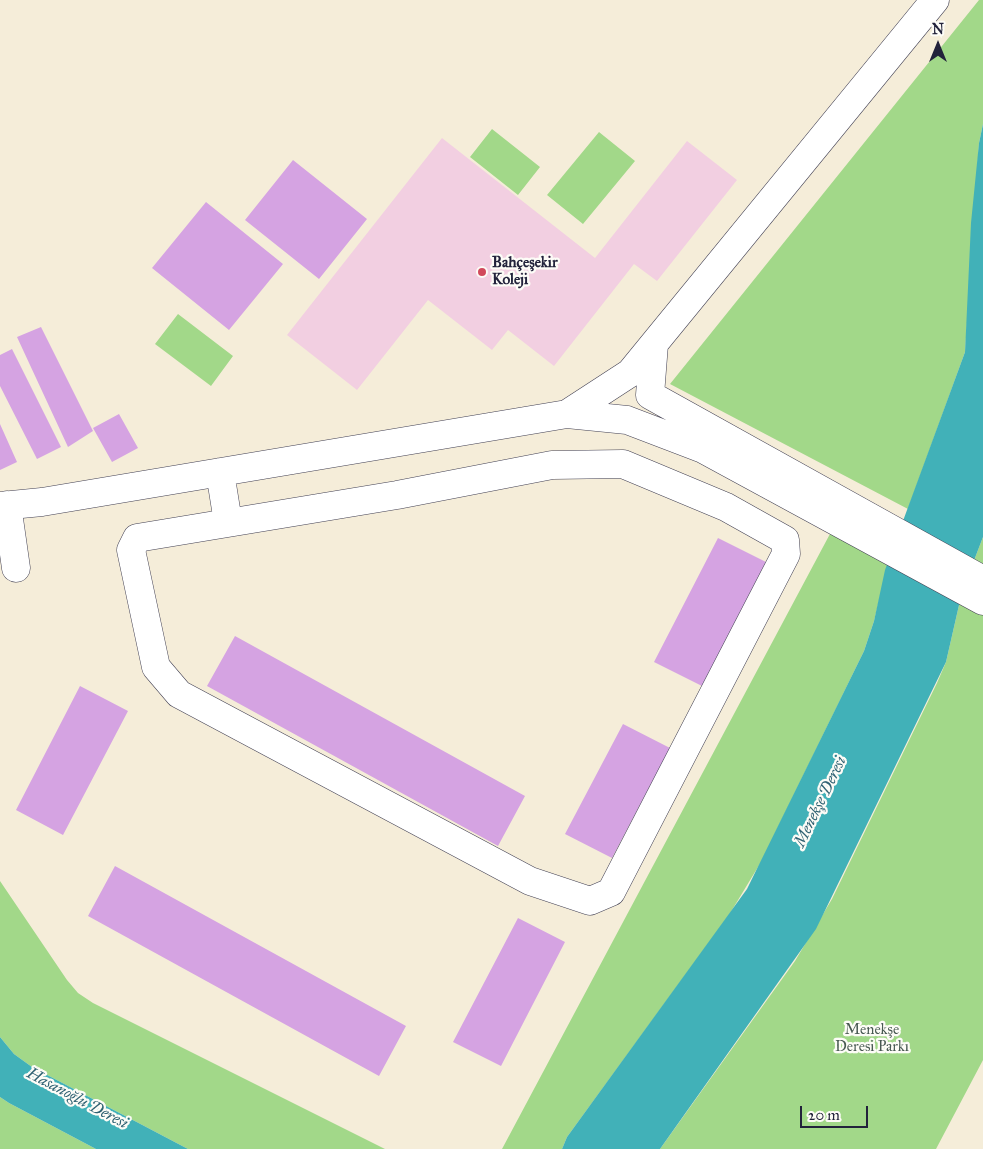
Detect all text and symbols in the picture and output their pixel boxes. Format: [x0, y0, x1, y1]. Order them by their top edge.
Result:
north arrow [913, 20, 963, 70]
text: N [932, 21, 944, 38]
place label: Bahçeşekir Koleji [492, 254, 558, 289]
marker: Bahçeşekir Koleji [476, 266, 488, 278]
water label: Menekşe Deresi [791, 754, 851, 850]
park label: Menekşe Deresi Parkı [835, 1021, 909, 1056]
water label: Hasanoğlu Deresi [23, 1064, 131, 1134]
scale bar [803, 1096, 870, 1128]
text: 20 m [808, 1106, 840, 1124]

